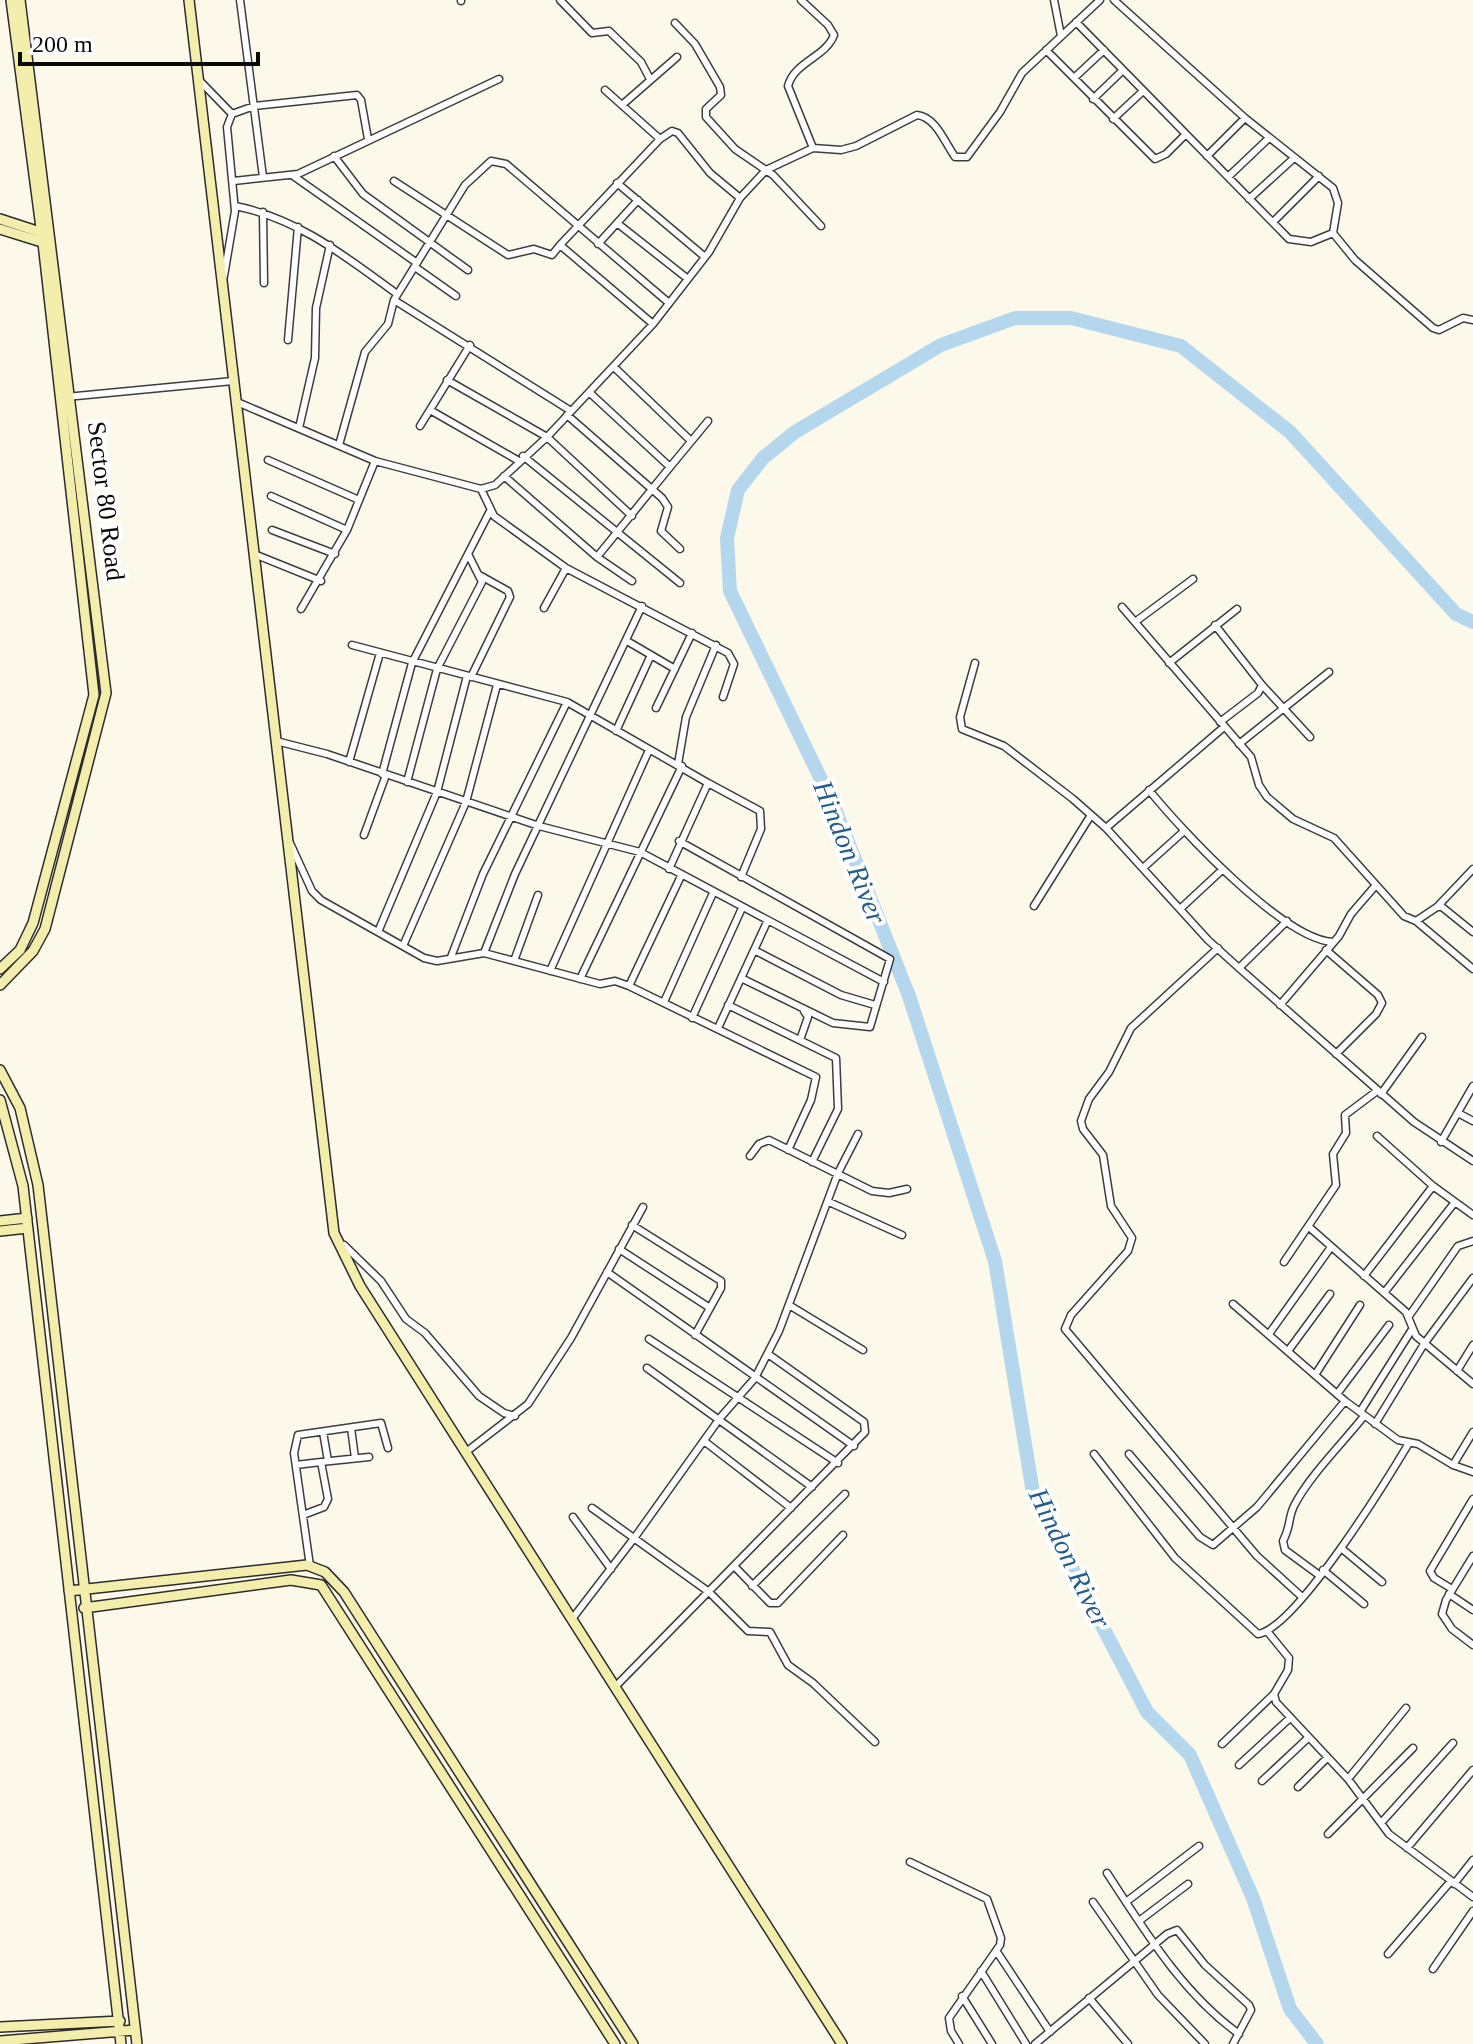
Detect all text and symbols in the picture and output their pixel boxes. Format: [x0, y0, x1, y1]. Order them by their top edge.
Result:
scale bar [20, 16, 258, 66]
text: 200 m [32, 31, 93, 57]
street label: Sector 80 Road [82, 420, 130, 582]
water label: Hindon River [807, 775, 893, 928]
water label: Hindon River [1022, 1482, 1117, 1633]

